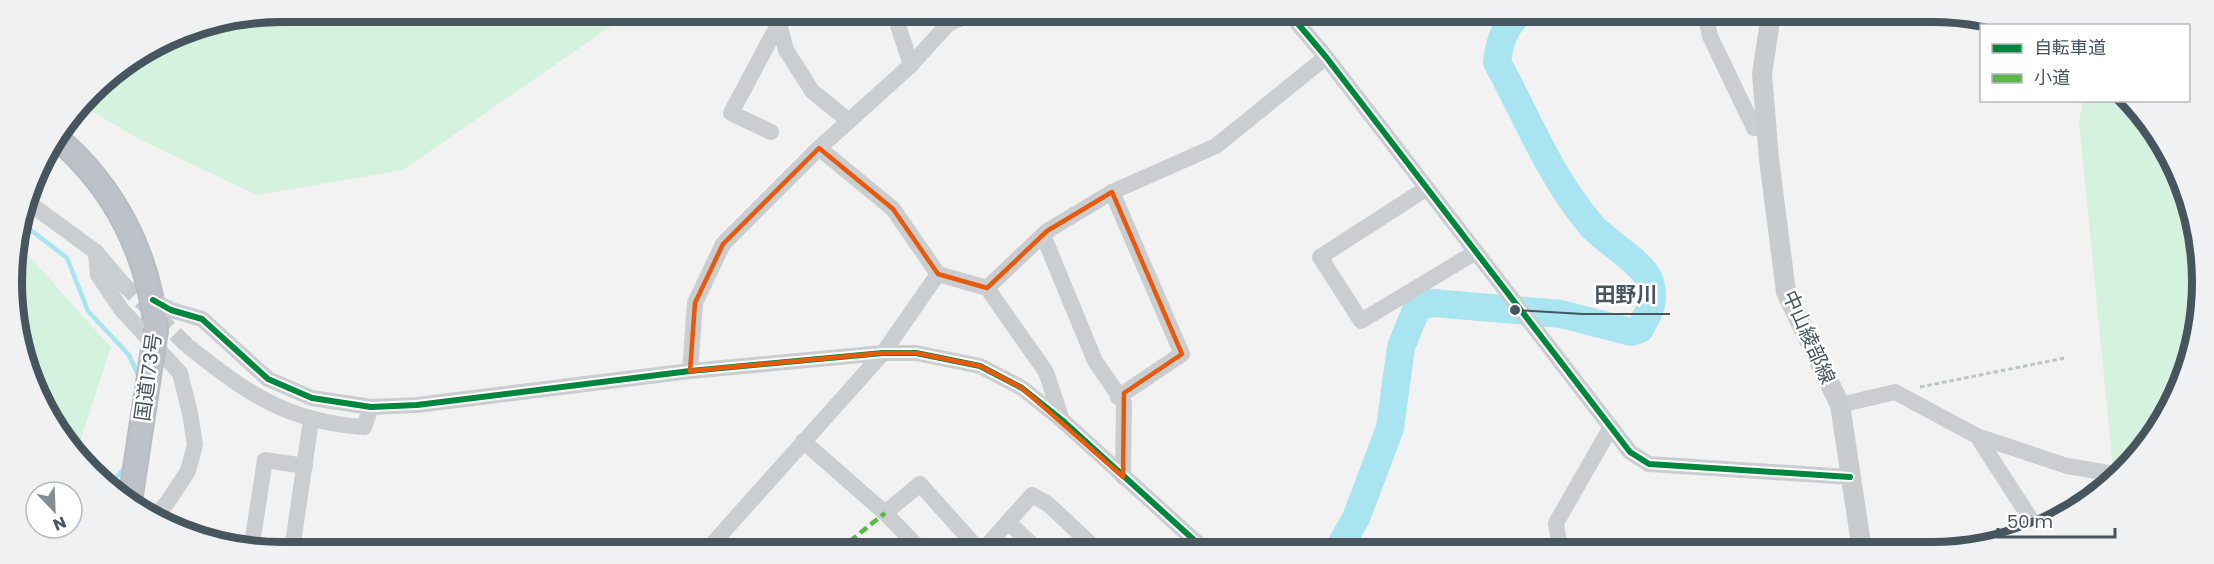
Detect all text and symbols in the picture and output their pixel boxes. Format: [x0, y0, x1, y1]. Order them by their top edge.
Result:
legend [1980, 24, 2190, 102]
text: 自転車道 [2034, 35, 2106, 60]
text: 小道 [2034, 65, 2070, 90]
callout: 田野川 [1583, 275, 1670, 314]
text: 田野川 [1595, 280, 1658, 309]
street label: 中山綾部線 [1776, 286, 1842, 388]
street label: 国道173号 [128, 331, 168, 423]
north arrow [24, 480, 84, 540]
scale bar [1998, 501, 2115, 539]
text: 50 m [2007, 509, 2053, 534]
text: N [50, 510, 70, 536]

